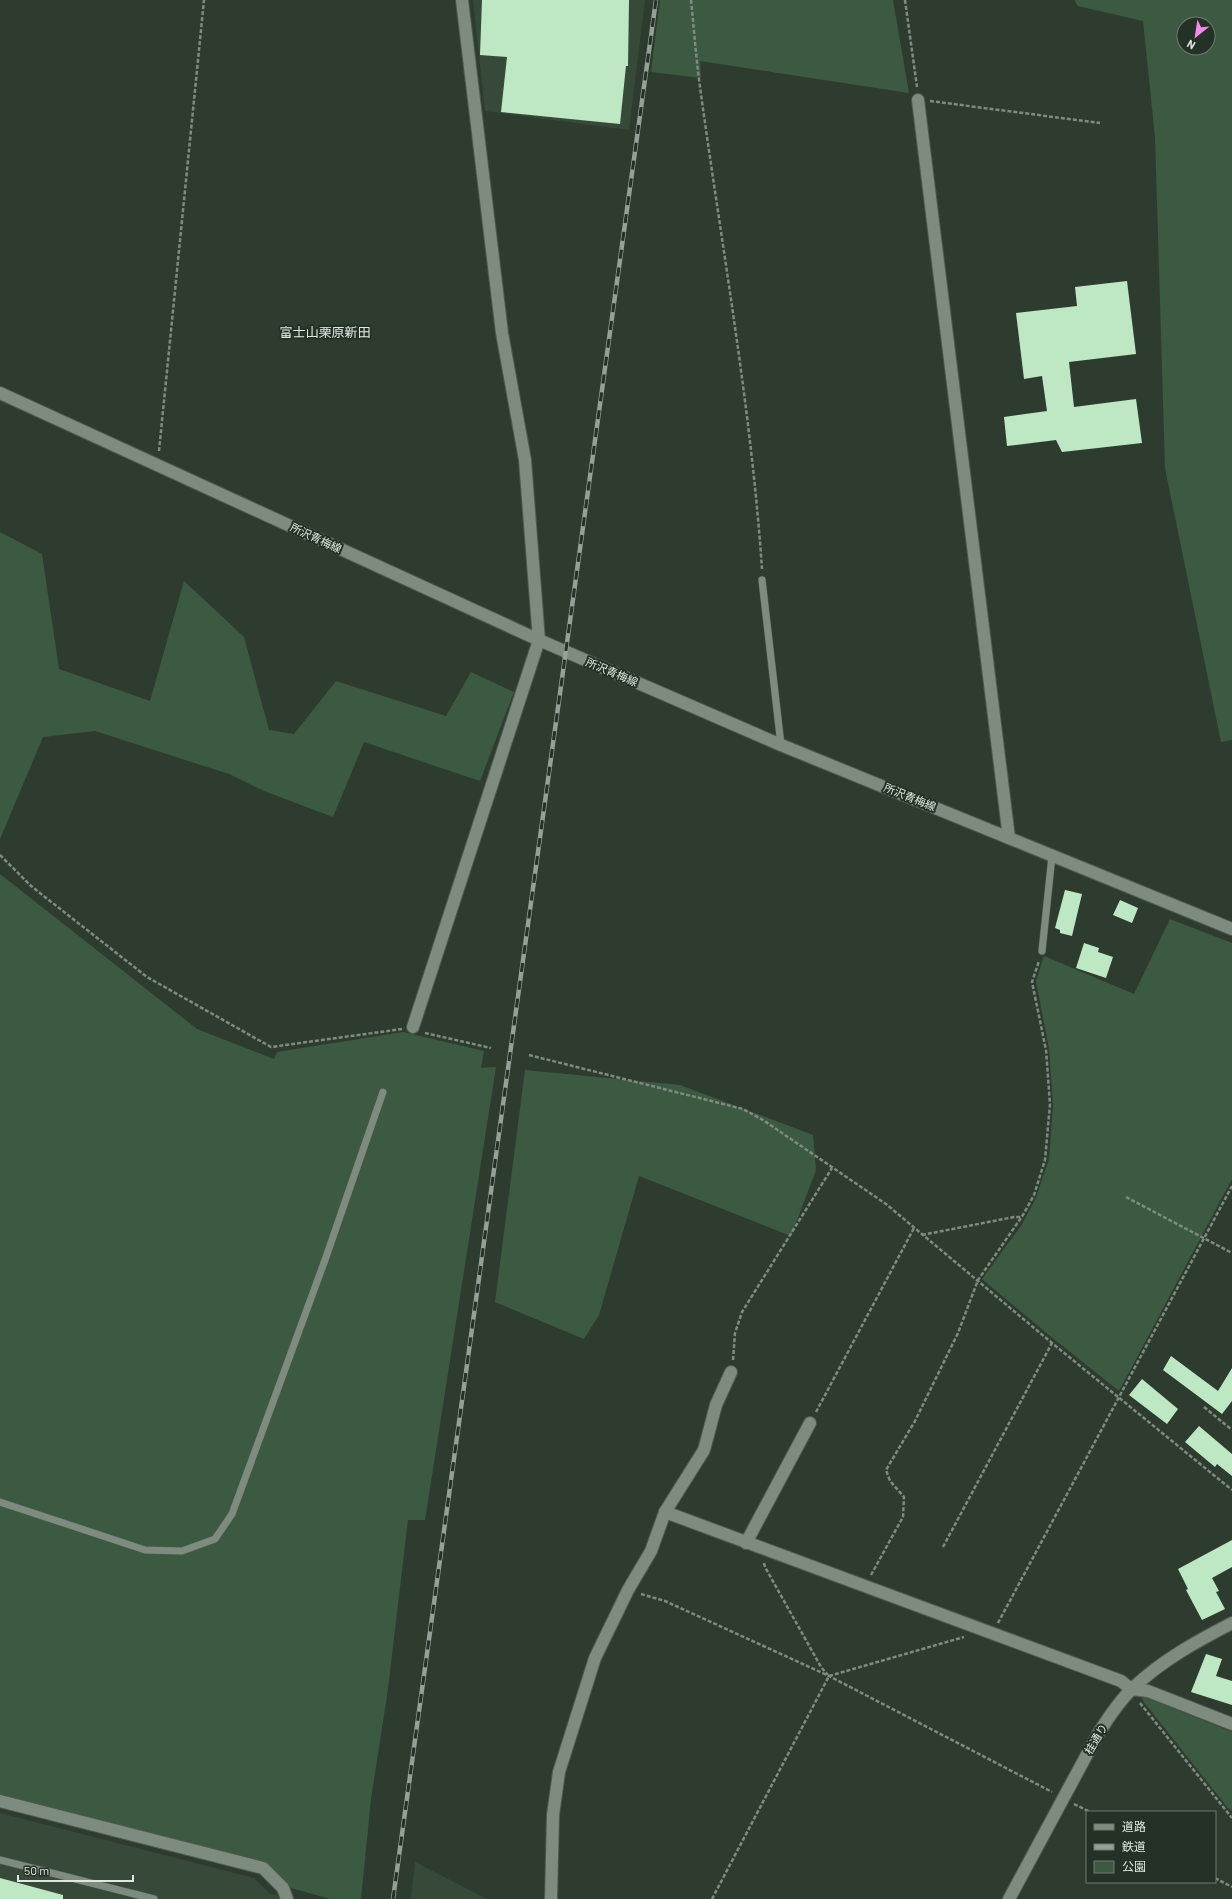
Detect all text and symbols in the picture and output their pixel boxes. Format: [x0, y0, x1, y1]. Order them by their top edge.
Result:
north arrow [1176, 16, 1216, 56]
text: N [1184, 38, 1197, 53]
district label: 富士山栗原新田 [279, 324, 371, 340]
street label: 所沢青梅線 [289, 520, 344, 555]
street label: 所沢青梅線 [584, 655, 640, 688]
street label: 所沢青梅線 [882, 780, 938, 813]
street label: 桂通り [1082, 1721, 1110, 1756]
legend [1086, 1811, 1216, 1883]
text: 道路 [1122, 1819, 1146, 1833]
text: 鉄道 [1122, 1839, 1146, 1853]
scale bar [18, 1857, 133, 1883]
text: 公園 [1122, 1859, 1146, 1873]
text: 50 m [24, 1863, 49, 1877]

